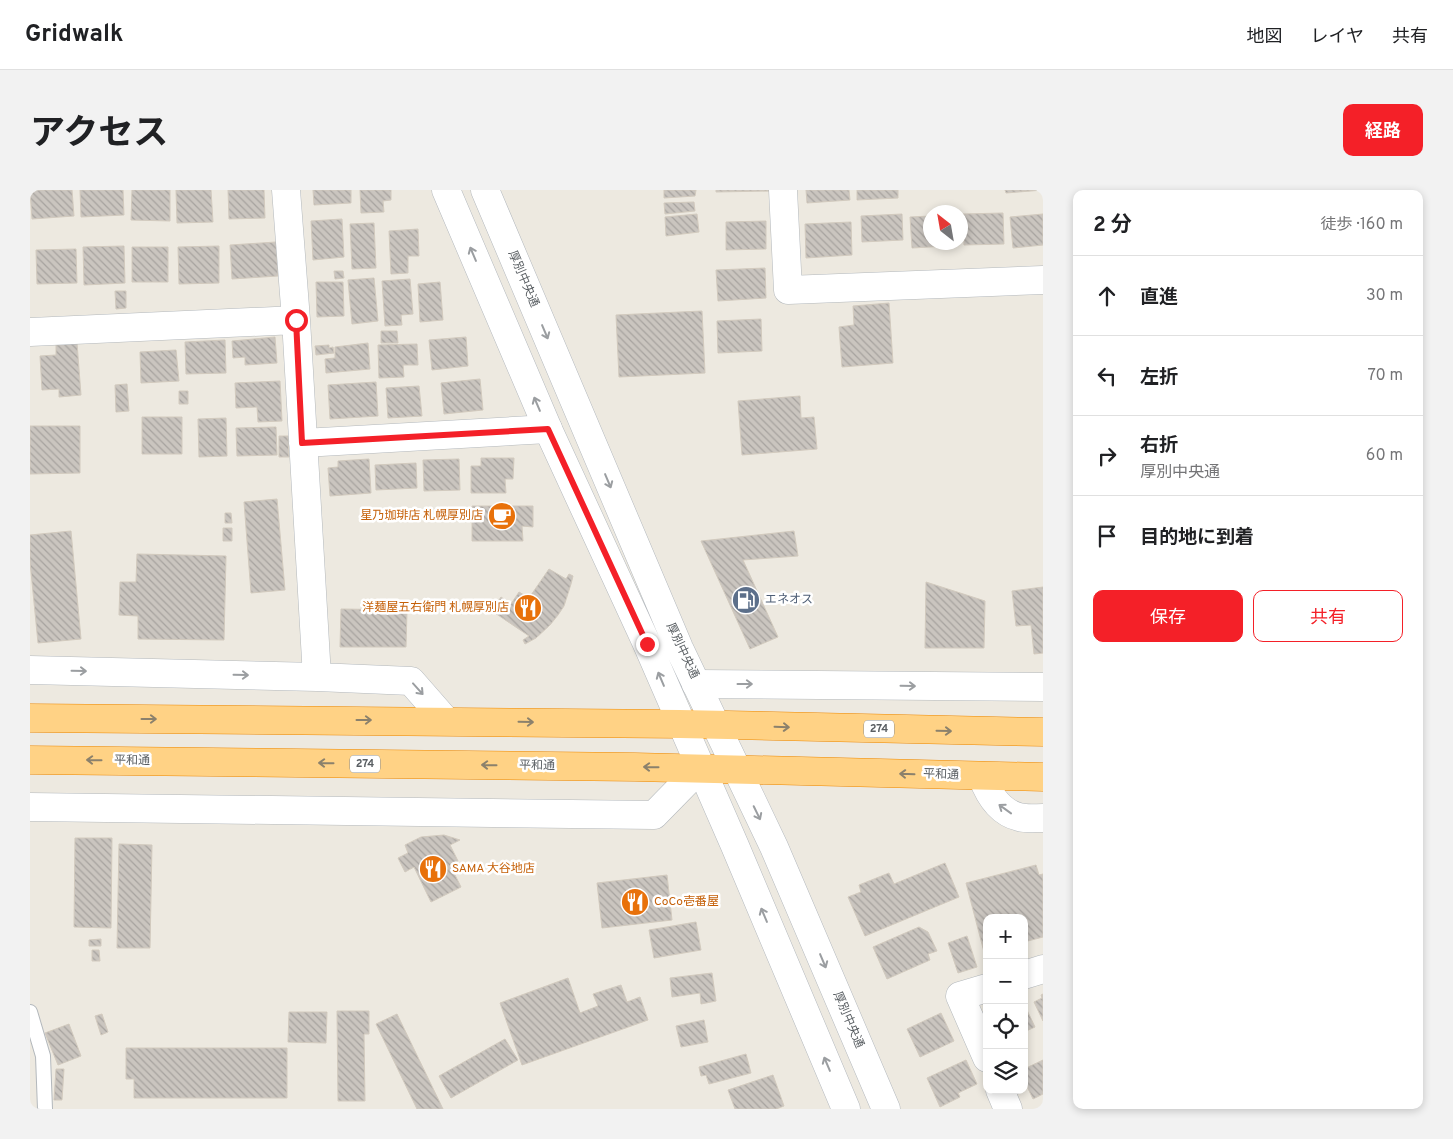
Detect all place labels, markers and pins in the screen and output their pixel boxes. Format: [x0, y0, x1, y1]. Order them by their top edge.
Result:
cafe icon: 星乃珈琲店 札幌厚別店 [487, 501, 517, 531]
place label: 星乃珈琲店 札幌厚別店 [360, 508, 483, 524]
fuel station icon: エネオス [731, 585, 761, 615]
place label: エネオス [765, 592, 813, 608]
restaurant icon: 洋麺屋五右衛門 札幌厚別店 [513, 593, 543, 623]
place label: 洋麺屋五右衛門 札幌厚別店 [362, 600, 509, 616]
restaurant icon: SAMA 大谷地店 [418, 854, 448, 884]
place label: SAMA 大谷地店 [452, 861, 535, 877]
restaurant icon: CoCo壱番屋 [620, 887, 650, 917]
place label: CoCo壱番屋 [654, 894, 719, 910]

